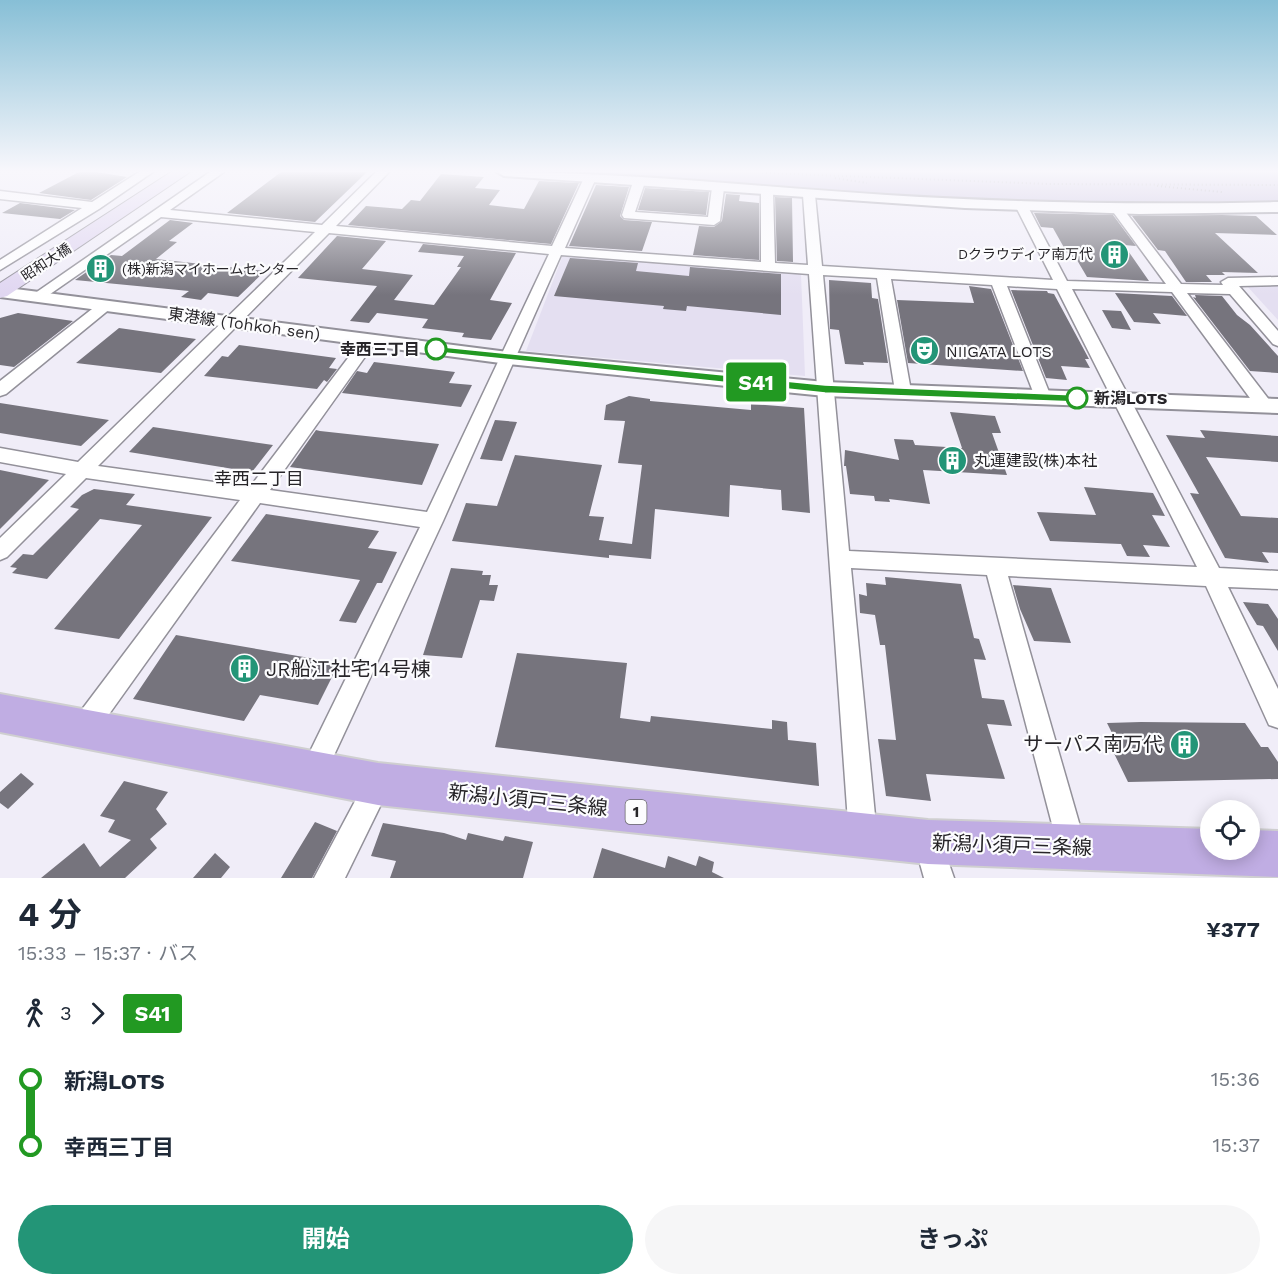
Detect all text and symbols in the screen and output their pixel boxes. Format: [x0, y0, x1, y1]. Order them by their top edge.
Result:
building icon: Dクラウディア南万代 [1098, 238, 1130, 270]
street label: 昭和大橋 [18, 240, 74, 284]
place label: Dクラウディア南万代 [958, 246, 1093, 262]
building icon: (株)新潟マイホームセンター [85, 253, 117, 285]
place label: (株)新潟マイホームセンター [122, 261, 299, 277]
street label: 東港線 (Tohkoh sen) [167, 304, 321, 344]
theatre icon: NIIGATA LOTS [909, 335, 941, 367]
marker: 幸西三丁目 [425, 338, 447, 360]
place label: 幸西三丁目 [340, 340, 420, 359]
place label: NIIGATA LOTS [946, 342, 1052, 361]
line badge: S41 [722, 362, 790, 401]
text: S41 [738, 370, 774, 395]
marker: 新潟LOTS [1066, 387, 1088, 409]
place label: 新潟LOTS [1094, 389, 1167, 408]
building icon: 丸運建設(株)本社 [937, 444, 969, 476]
place label: 丸運建設(株)本社 [974, 451, 1097, 470]
district label: 幸西二丁目 [214, 468, 304, 489]
building icon: JR船江社宅14号棟 [229, 653, 261, 685]
place label: JR船江社宅14号棟 [266, 657, 431, 681]
building icon: サーパス南万代 [1168, 728, 1200, 760]
place label: サーパス南万代 [1023, 732, 1163, 756]
street label: 新潟小須戸三条線 [447, 780, 609, 820]
road number: 1 [626, 800, 646, 824]
map controls [1200, 800, 1260, 860]
button: locate [1200, 800, 1260, 860]
street label: 新潟小須戸三条線 [932, 830, 1092, 860]
text: 4 分 [18, 895, 82, 934]
text: ¥377 [1206, 917, 1260, 942]
text: 15:33 – 15:37 · バス [18, 941, 198, 965]
icon: walk [18, 997, 51, 1030]
icon: forward [81, 997, 114, 1030]
text: 3 [60, 1001, 72, 1025]
text: S41 [135, 1001, 170, 1026]
text: 15:36 [1211, 1067, 1260, 1091]
text: 新潟LOTS [64, 1069, 165, 1094]
text: 15:37 [1213, 1133, 1260, 1157]
text: 幸西三丁目 [64, 1135, 174, 1160]
button: 開始 [18, 1205, 633, 1274]
button: きっぷ [645, 1205, 1260, 1274]

